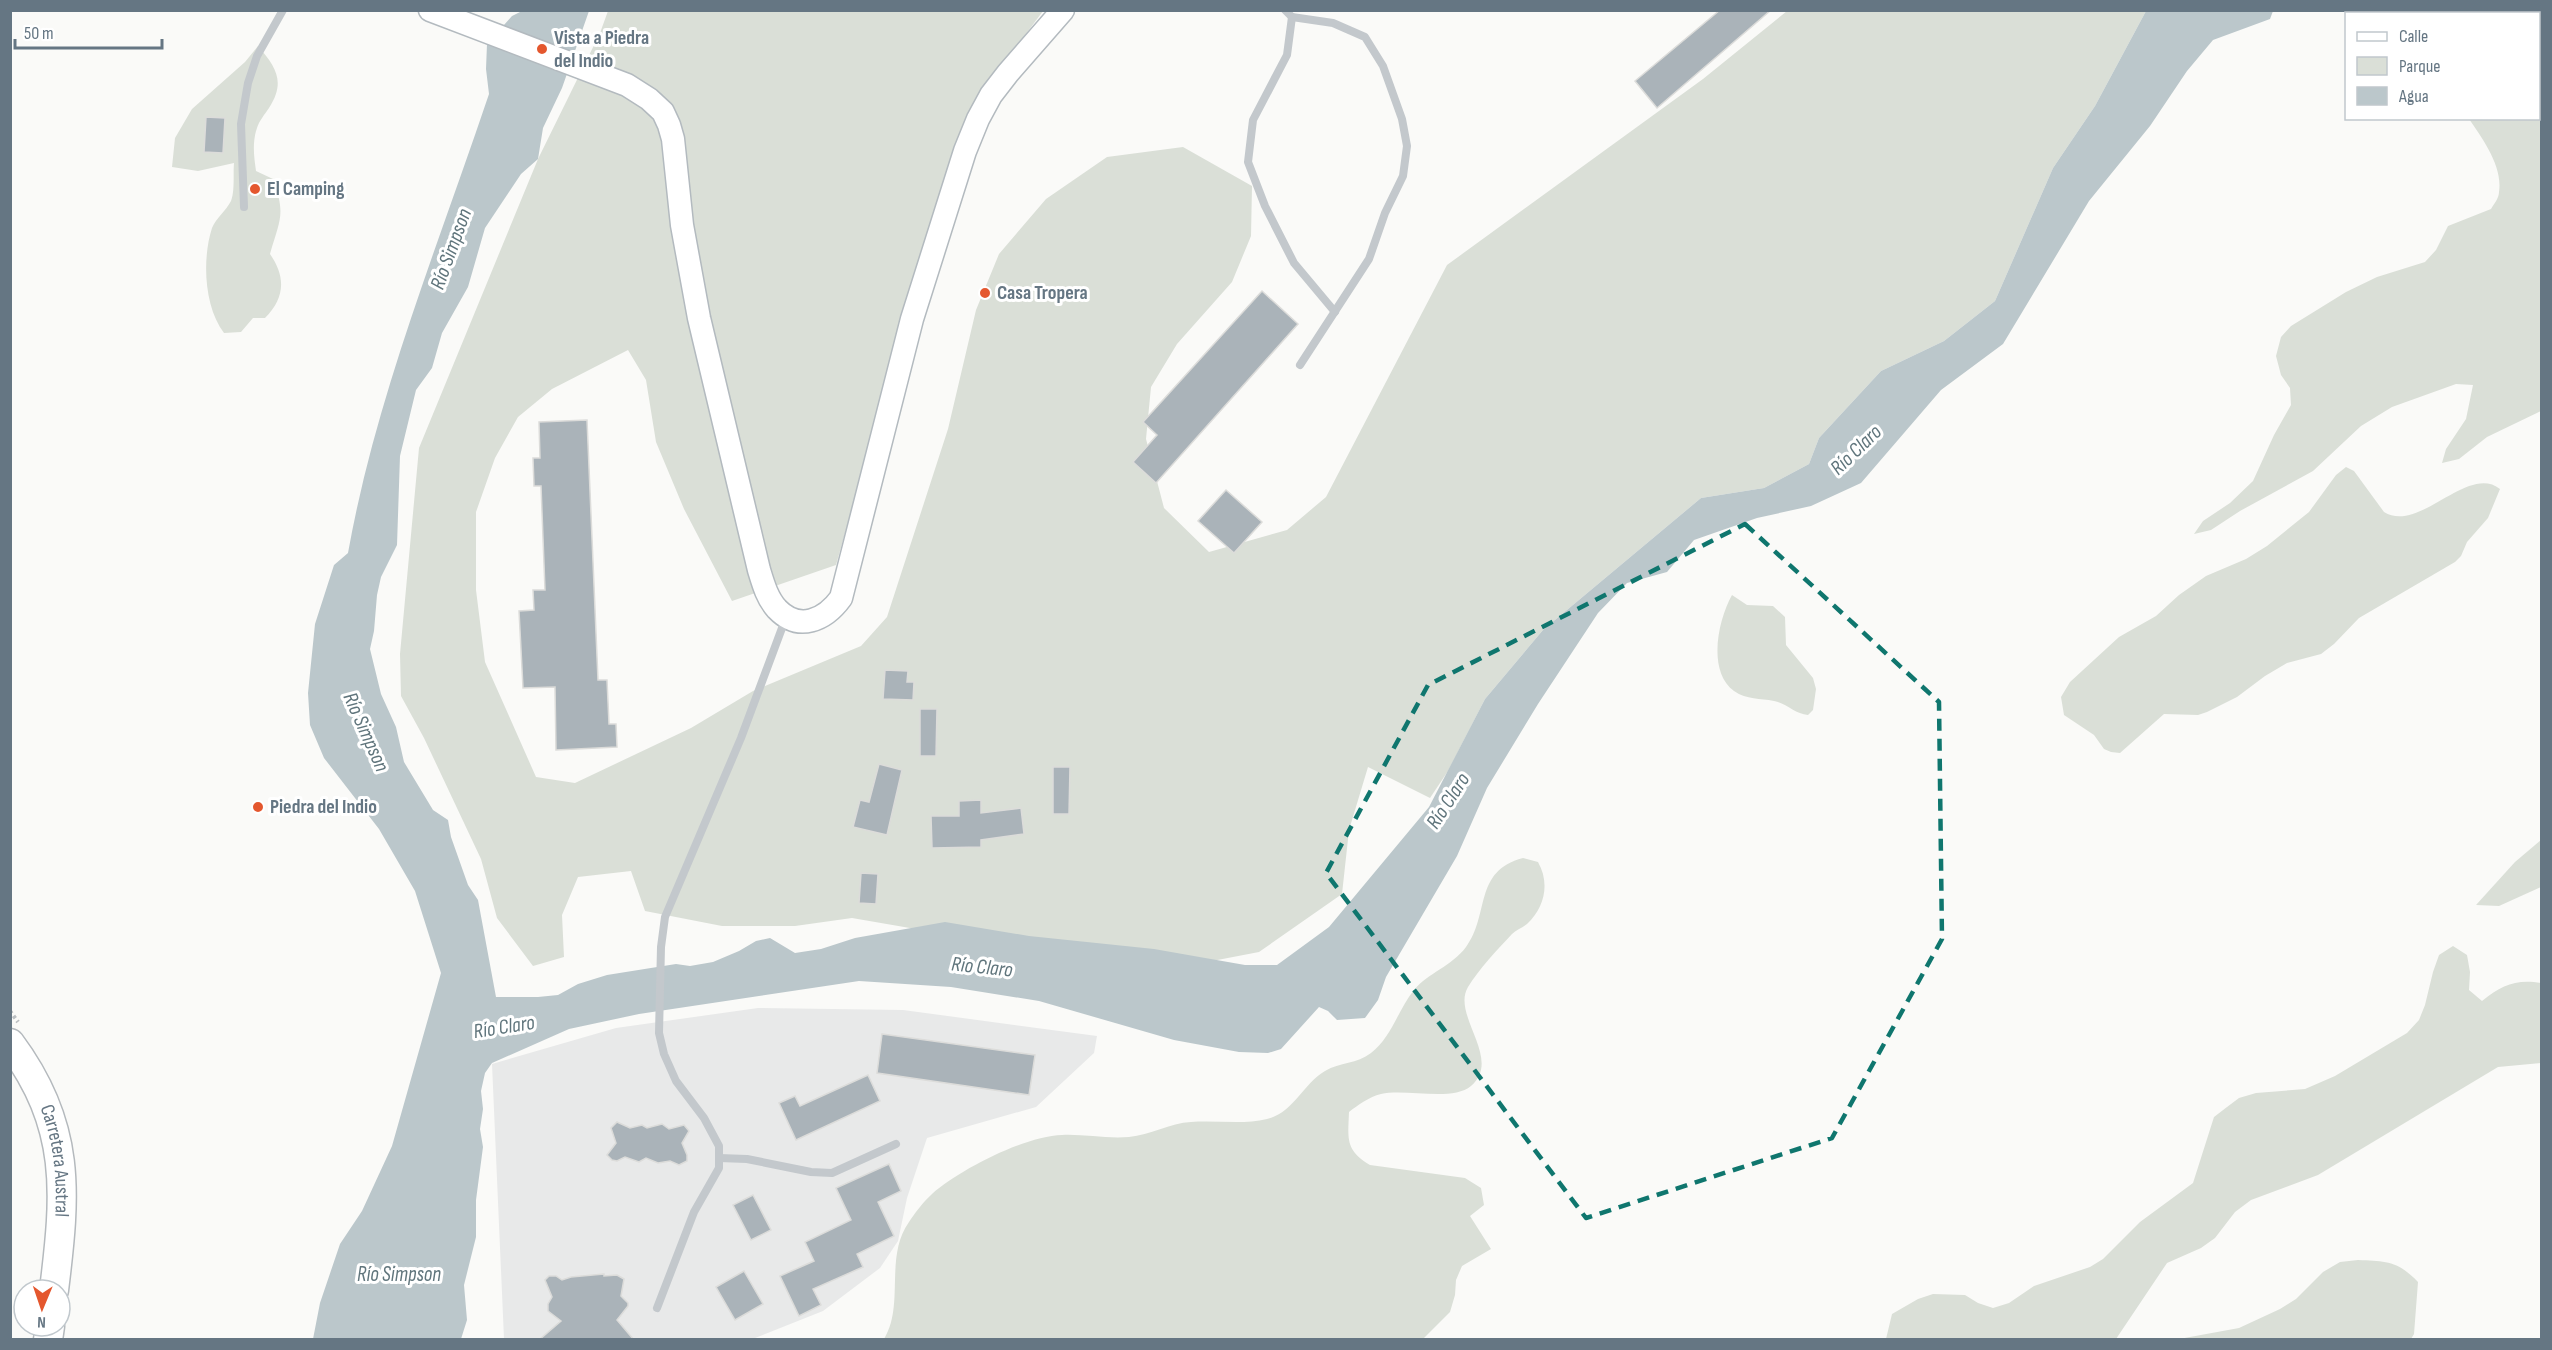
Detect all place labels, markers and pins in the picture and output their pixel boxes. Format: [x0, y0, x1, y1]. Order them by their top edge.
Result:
place label: Vista a Piedra del Indio [554, 26, 649, 73]
marker: Vista a Piedra del Indio [535, 42, 549, 56]
place label: El Camping [267, 177, 345, 201]
marker: El Camping [248, 182, 262, 196]
place label: Casa Tropera [997, 281, 1088, 305]
marker: Casa Tropera [978, 286, 992, 300]
place label: Piedra del Indio [270, 795, 377, 819]
marker: Piedra del Indio [251, 800, 265, 814]

